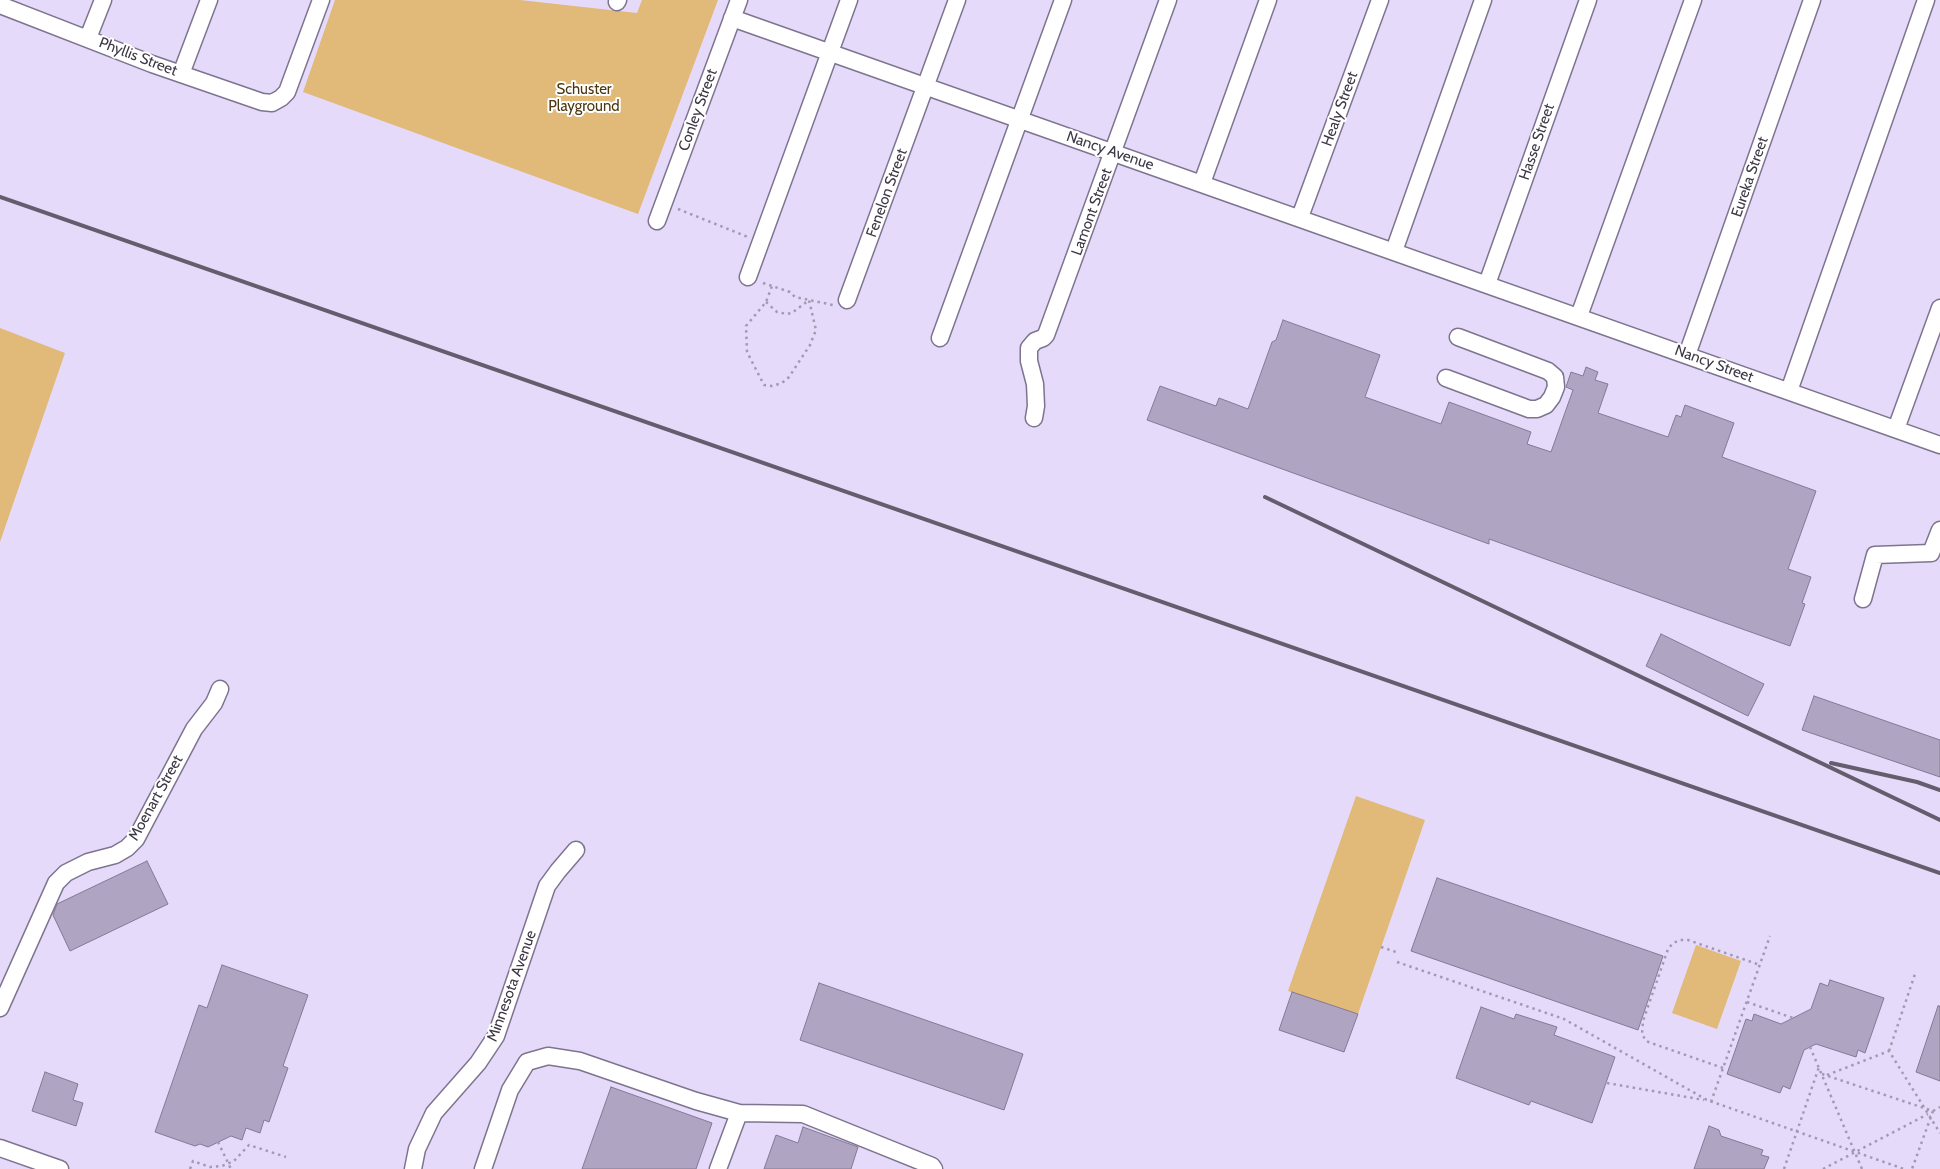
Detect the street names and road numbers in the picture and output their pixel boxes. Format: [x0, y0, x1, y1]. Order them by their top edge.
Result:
street label: Phyllis Street [96, 34, 180, 80]
street label: Conley Street [675, 66, 721, 154]
street label: Healy Street [1318, 69, 1362, 149]
street label: Hasse Street [1516, 101, 1558, 183]
street label: Nancy Avenue [1064, 128, 1156, 174]
street label: Eureka Street [1728, 134, 1772, 220]
street label: Fenelon Street [863, 146, 911, 240]
street label: Lamont Street [1068, 166, 1116, 258]
street label: Nancy Street [1672, 341, 1756, 387]
street label: Moenart Street [125, 752, 187, 844]
street label: Minnesota Avenue [483, 928, 541, 1044]

